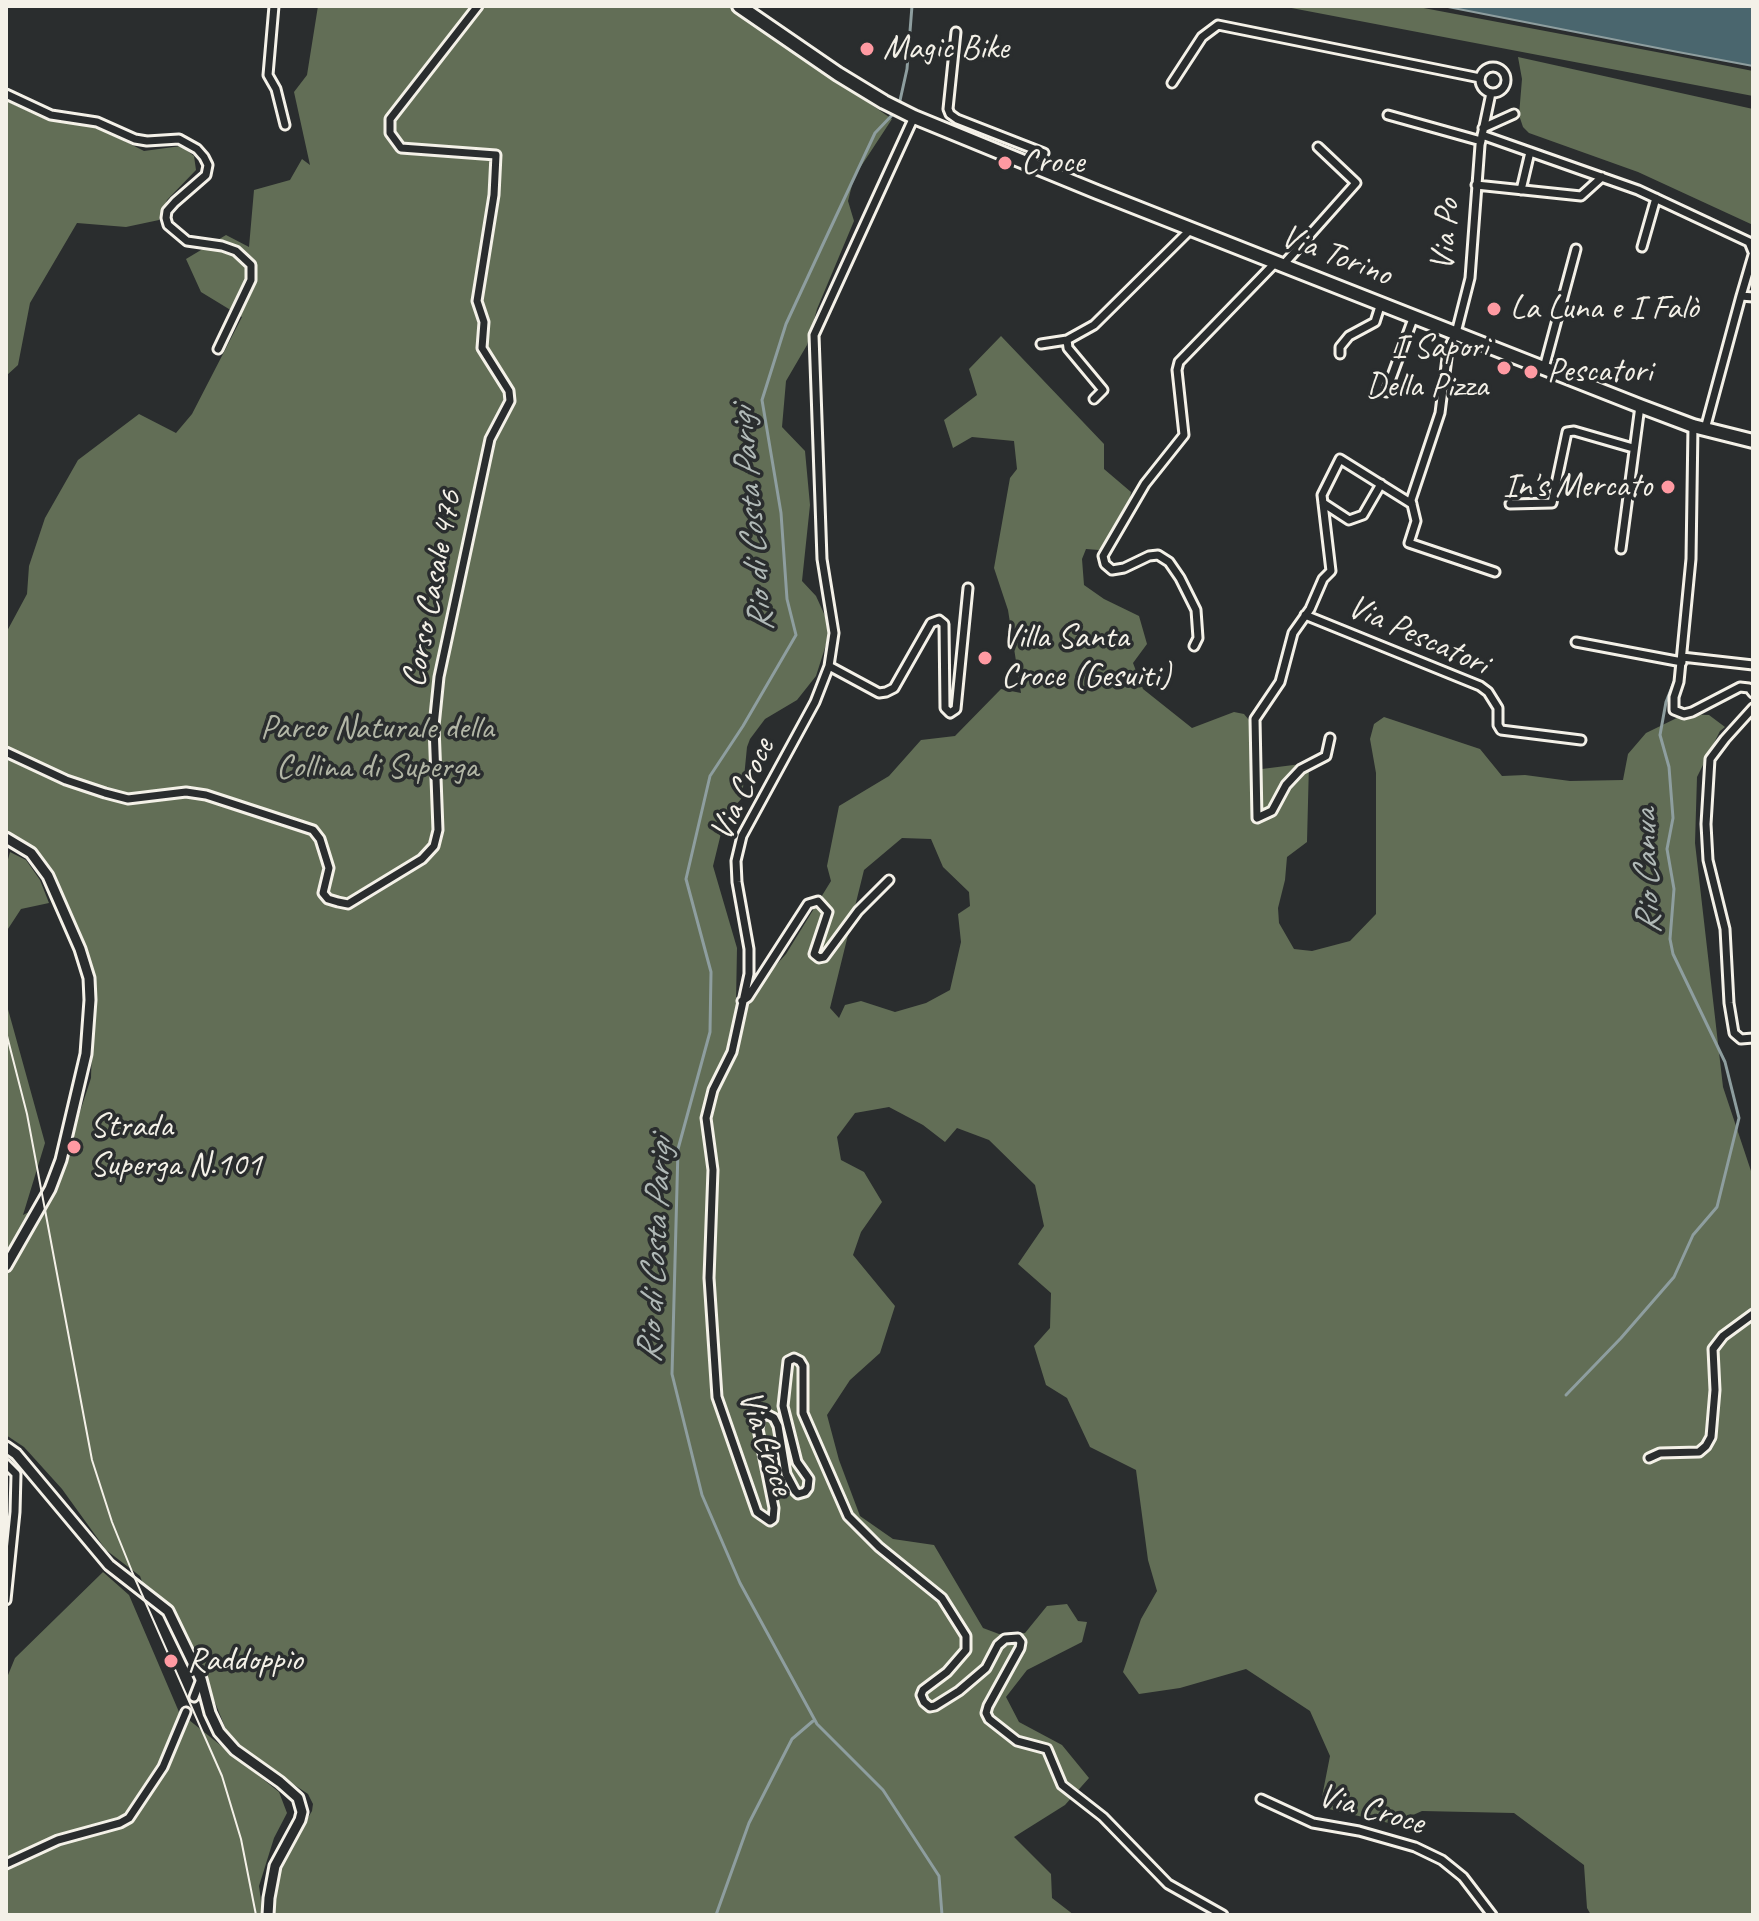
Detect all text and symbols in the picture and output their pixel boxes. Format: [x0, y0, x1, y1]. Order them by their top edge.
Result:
place label: Magic Bike [883, 29, 1009, 69]
marker: Magic Bike [858, 40, 876, 58]
place label: Croce [1021, 143, 1084, 183]
marker: Croce [996, 154, 1014, 172]
street label: Via Po [1423, 198, 1469, 272]
street label: Via Torino [1275, 216, 1397, 296]
place label: La Luna e I Falò [1510, 289, 1699, 329]
marker: La Luna e I Falò [1485, 300, 1503, 318]
place label: I Sapori Della Pizza [1366, 328, 1488, 408]
place label: Pescatori [1547, 352, 1652, 392]
marker: I Sapori Della Pizza [1495, 359, 1513, 377]
marker: Pescatori [1522, 363, 1540, 381]
water label: Rio di Costa Parigi [722, 406, 784, 634]
place label: In's Mercato [1503, 467, 1652, 507]
marker: In's Mercato [1659, 478, 1677, 496]
street label: Corso Casale 476 [394, 487, 472, 691]
street label: Via Pescatori [1341, 587, 1495, 685]
place label: Villa Santa Croce (Gesuiti) [1001, 618, 1171, 698]
marker: Villa Santa Croce (Gesuiti) [976, 649, 994, 667]
park label: Parco Naturale della Collina di Superga [260, 709, 494, 788]
street label: Via Croce [702, 732, 784, 848]
water label: Rio Canua [1624, 809, 1672, 935]
place label: Strada Superga N.101 [90, 1107, 262, 1186]
marker: Strada Superga N.101 [65, 1138, 83, 1156]
water label: Rio di Costa Parigi [629, 1138, 683, 1364]
street label: Via Croce [728, 1385, 802, 1501]
place label: Raddoppio [187, 1641, 303, 1681]
marker: Raddoppio [162, 1652, 180, 1670]
street label: Via Croce [1313, 1775, 1429, 1845]

